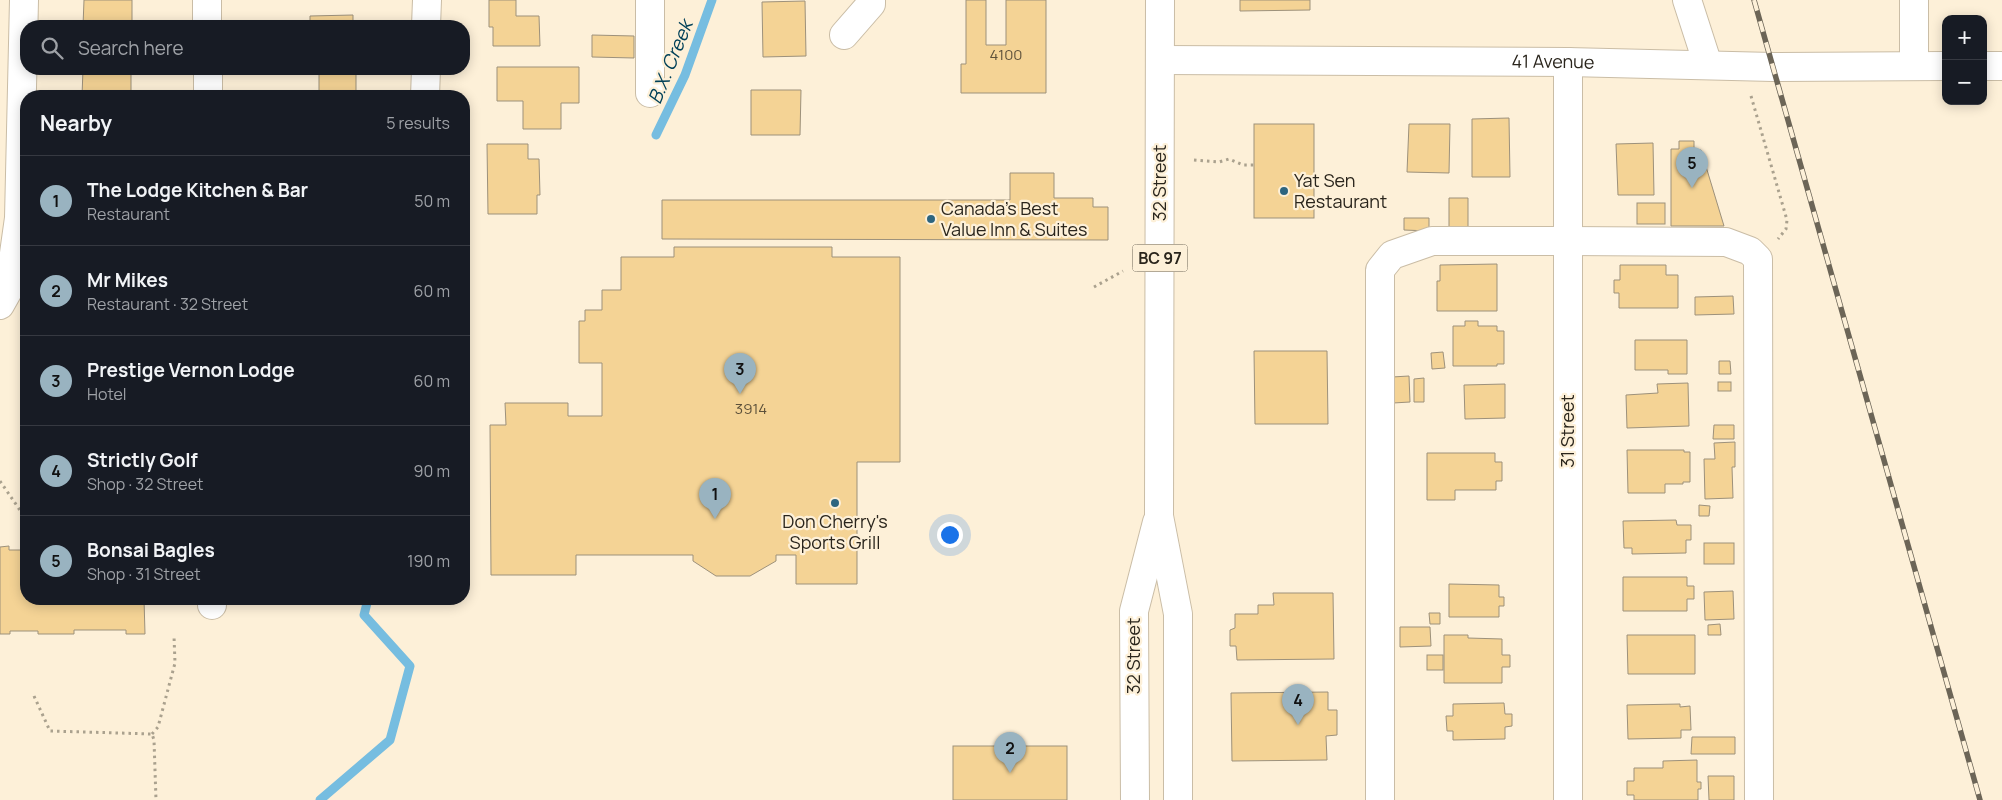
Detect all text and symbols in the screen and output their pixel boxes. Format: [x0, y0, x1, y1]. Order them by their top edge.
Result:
water label: B.X. Creek [641, 14, 699, 108]
map controls [1942, 15, 1987, 105]
button: + [1942, 15, 1987, 60]
search box [20, 20, 470, 75]
icon: search [38, 34, 66, 62]
text: Search here [78, 35, 184, 61]
house number: 4100 [990, 44, 1023, 65]
street label: 41 Avenue [1511, 49, 1595, 74]
button: − [1942, 60, 1987, 105]
text: Nearby [40, 109, 112, 137]
text: 5 results [386, 112, 450, 134]
street label: 32 Street [1147, 145, 1171, 221]
pin: 5 [1676, 147, 1708, 188]
place label: Yat Sen Restaurant [1294, 168, 1387, 213]
text: The Lodge Kitchen & Bar [87, 177, 308, 203]
marker: Yat Sen Restaurant [1278, 185, 1290, 197]
text: 1 [52, 190, 60, 212]
text: 50 m [414, 190, 450, 212]
place label: Canada's Best Value Inn & Suites [941, 196, 1087, 241]
text: Restaurant [87, 203, 170, 225]
marker: Canada's Best Value Inn & Suites [925, 213, 937, 225]
road number: BC 97 [1132, 244, 1188, 272]
text: Mr Mikes [87, 267, 168, 293]
text: 2 [51, 280, 61, 302]
text: 60 m [414, 280, 450, 302]
text: Restaurant · 32 Street [87, 293, 248, 315]
pin: 3 [724, 353, 756, 394]
text: Prestige Vernon Lodge [87, 357, 295, 383]
text: 3 [51, 370, 61, 392]
text: 60 m [414, 370, 450, 392]
text: Hotel [87, 383, 127, 405]
street label: 31 Street [1555, 394, 1579, 468]
house number: 3914 [735, 398, 767, 419]
text: Strictly Golf [87, 447, 198, 473]
text: 4 [51, 460, 61, 482]
text: 90 m [414, 460, 450, 482]
text: Shop · 32 Street [87, 473, 204, 495]
pin: 1 [699, 478, 731, 519]
marker: Don Cherry's Sports Grill [829, 497, 841, 509]
place label: Don Cherry's Sports Grill [782, 509, 888, 554]
your location [937, 522, 963, 548]
text: Bonsai Bagles [87, 537, 215, 563]
text: 5 [51, 550, 61, 572]
text: 190 m [407, 550, 450, 572]
text: Shop · 31 Street [87, 563, 201, 585]
street label: 32 Street [1121, 618, 1145, 694]
pin: 4 [1282, 684, 1314, 725]
pin: 2 [994, 732, 1026, 773]

